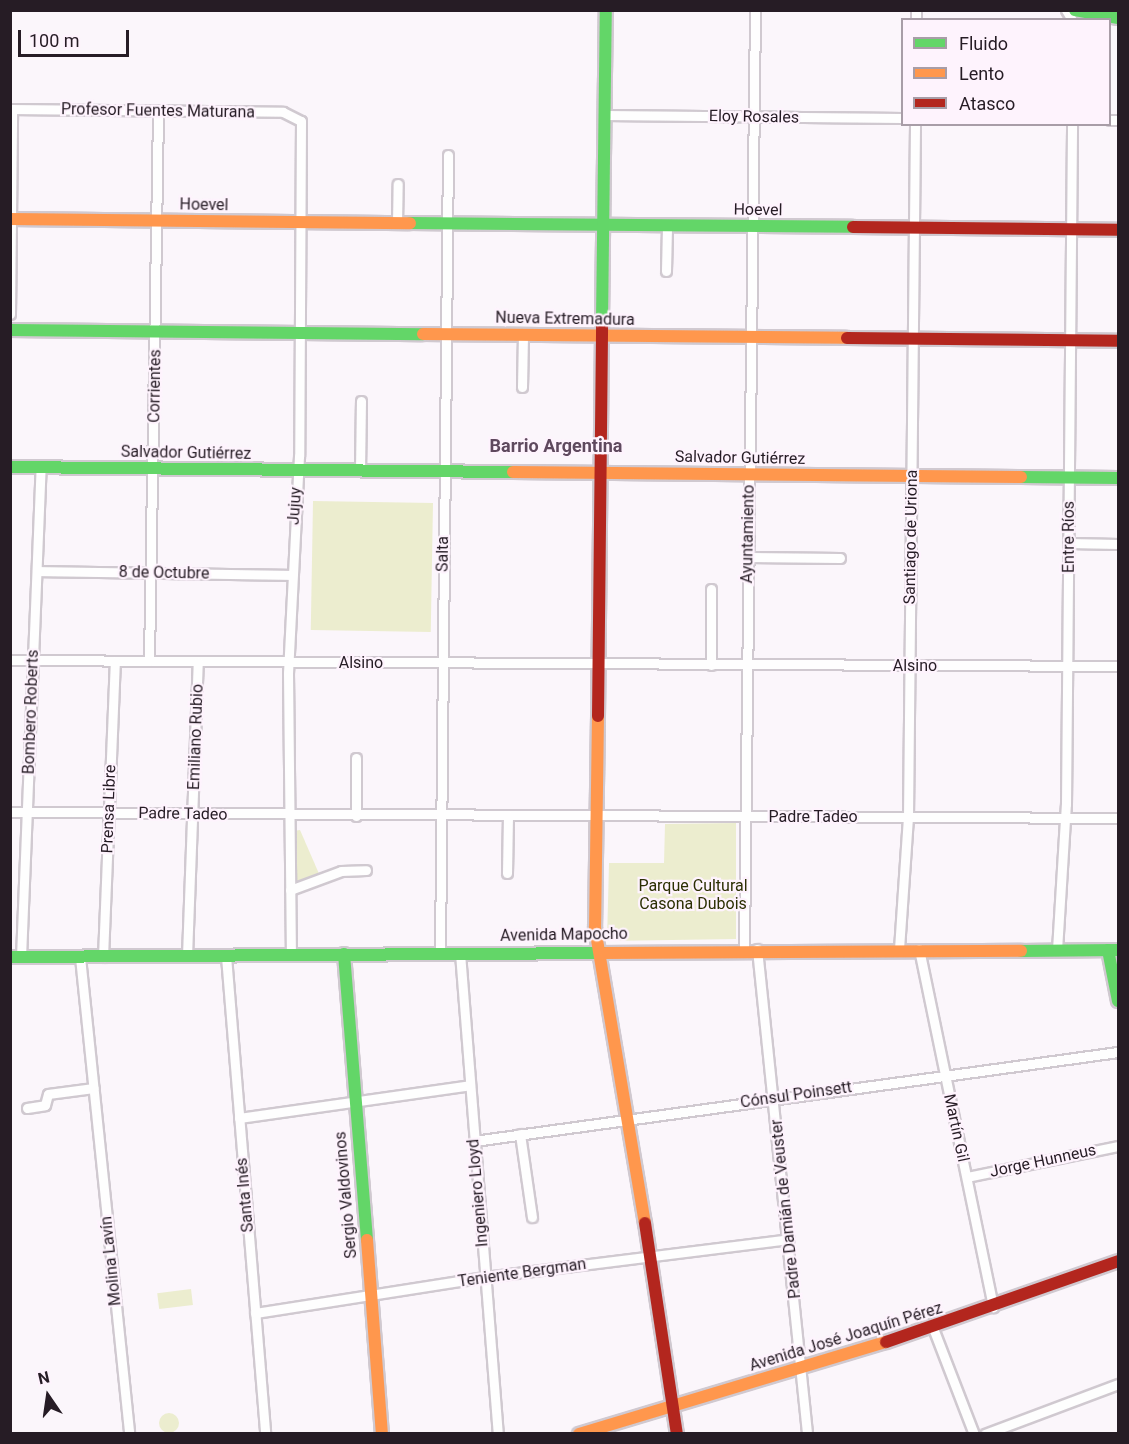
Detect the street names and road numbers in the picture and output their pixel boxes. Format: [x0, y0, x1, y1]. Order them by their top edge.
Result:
street label: Profesor Fuentes Maturana [61, 100, 255, 122]
street label: Eloy Rosales [709, 107, 799, 127]
street label: Hoevel [179, 195, 229, 215]
street label: Hoevel [733, 200, 783, 220]
street label: Nueva Extremadura [495, 308, 635, 330]
street label: Corrientes [145, 349, 165, 423]
street label: Salvador Gutiérrez [121, 442, 251, 464]
street label: Salvador Gutiérrez [675, 447, 805, 469]
street label: Santiago de Uriona [900, 469, 922, 605]
street label: Ayuntamiento [738, 485, 758, 583]
street label: Jujuy [284, 486, 306, 526]
street label: Entre Ríos [1059, 501, 1079, 573]
street label: Salta [433, 536, 453, 572]
street label: 8 de Octubre [119, 563, 209, 583]
street label: Bombero Roberts [19, 649, 43, 775]
street label: Alsino [339, 653, 383, 673]
street label: Alsino [893, 656, 937, 676]
street label: Emiliano Rubio [185, 684, 207, 790]
street label: Prensa Libre [98, 764, 120, 854]
street label: Padre Tadeo [138, 804, 228, 824]
street label: Padre Tadeo [768, 807, 858, 827]
street label: Avenida Mapocho [500, 924, 628, 946]
street label: Cónsul Poinsett [739, 1078, 853, 1112]
street label: Martín Gil [939, 1092, 973, 1164]
street label: Padre Damián de Veuster [767, 1118, 805, 1300]
street label: Sergio Valdovinos [331, 1131, 361, 1259]
street label: Ingeniero Lloyd [464, 1138, 492, 1248]
street label: Jorge Hunneus [988, 1140, 1098, 1182]
street label: Santa Inés [232, 1157, 258, 1233]
street label: Molina Lavín [97, 1215, 125, 1307]
street label: Teniente Bergman [457, 1254, 587, 1292]
street label: Avenida José Joaquín Pérez [747, 1298, 945, 1376]

